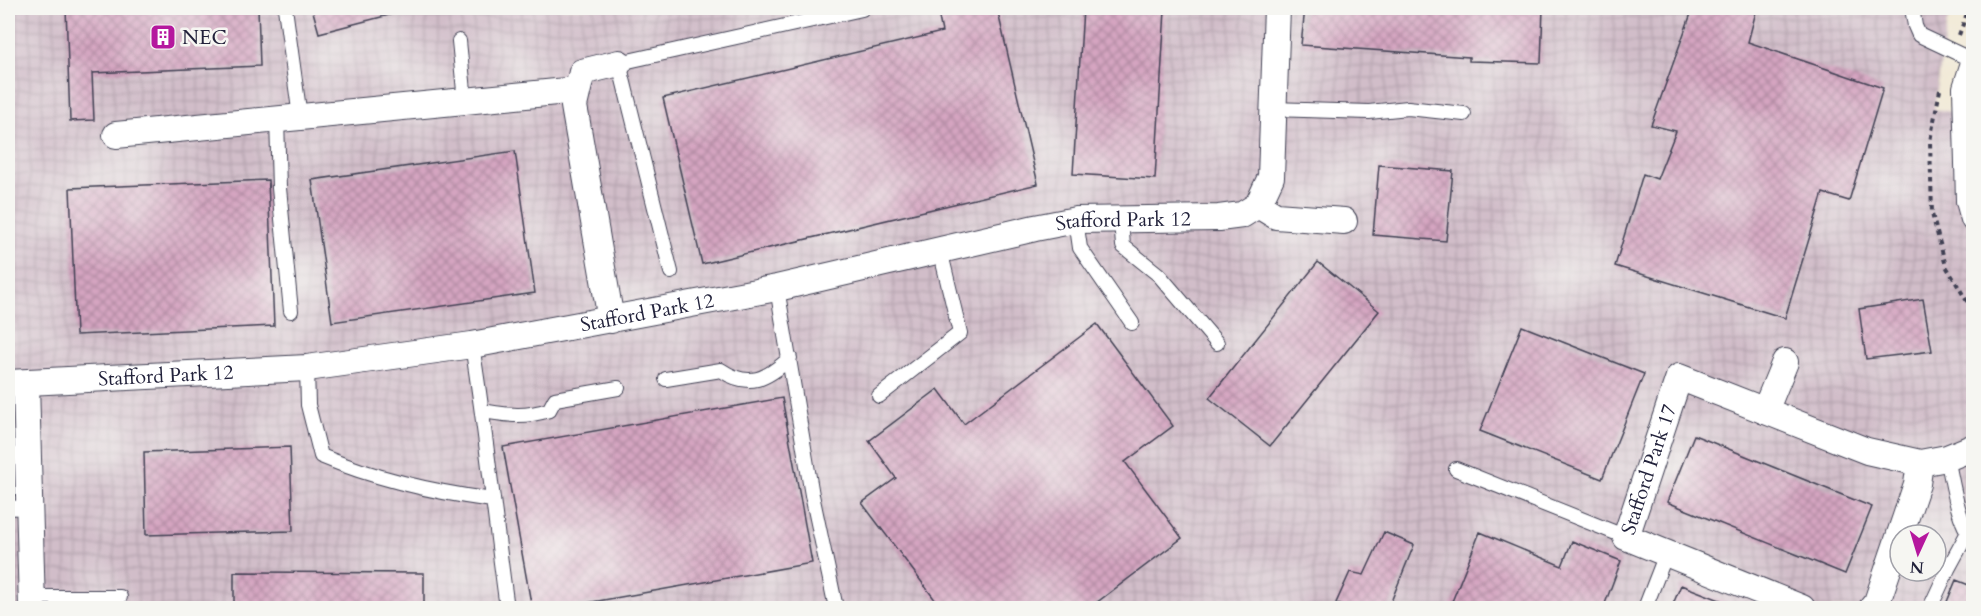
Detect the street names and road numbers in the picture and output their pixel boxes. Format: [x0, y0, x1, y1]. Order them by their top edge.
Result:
street label: Stafford Park 12 [1053, 205, 1191, 237]
street label: Stafford Park 12 [578, 287, 716, 338]
street label: Stafford Park 12 [97, 358, 234, 392]
street label: Stafford Park 17 [1614, 401, 1683, 538]

